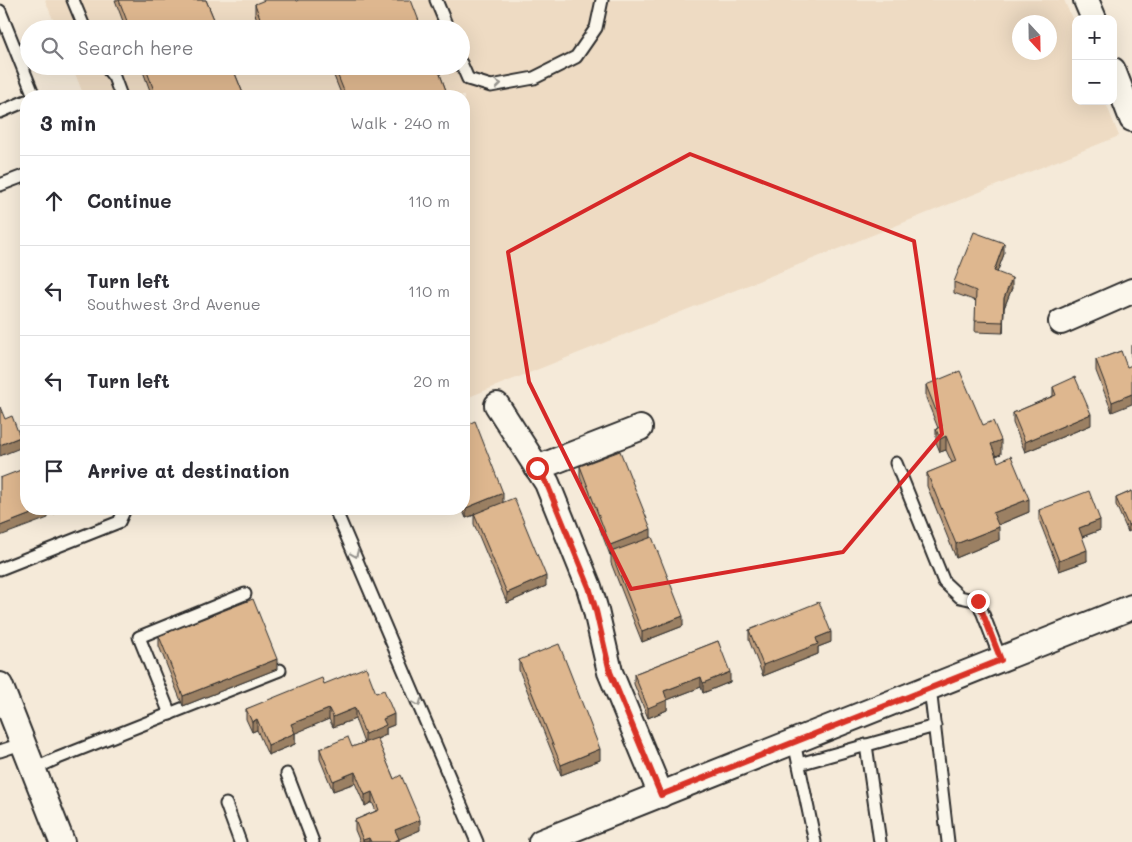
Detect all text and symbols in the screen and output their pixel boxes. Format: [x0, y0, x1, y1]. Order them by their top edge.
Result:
north arrow [1012, 15, 1057, 60]
map controls [1072, 15, 1117, 105]
button: + [1072, 15, 1117, 60]
search box [20, 20, 470, 75]
icon: search [38, 34, 66, 62]
text: Search here [78, 35, 194, 60]
button: − [1072, 60, 1117, 105]
one-way arrow [494, 79, 502, 90]
text: 3 min [40, 109, 96, 136]
text: Walk · 240 m [350, 112, 450, 133]
icon: ahead [40, 187, 68, 215]
text: Continue [87, 188, 172, 213]
text: 110 m [408, 190, 450, 211]
text: Turn left [87, 268, 170, 293]
icon: left [40, 277, 68, 305]
text: 110 m [408, 280, 450, 301]
text: Southwest 3rd Avenue [87, 293, 261, 314]
icon: left [40, 367, 68, 395]
text: Turn left [87, 368, 170, 393]
text: 20 m [413, 370, 450, 391]
icon: arrive [40, 457, 68, 485]
route start [526, 457, 549, 480]
text: Arrive at destination [87, 458, 290, 483]
one-way arrow [348, 549, 359, 558]
route end [967, 590, 990, 613]
one-way arrow [412, 698, 423, 707]

